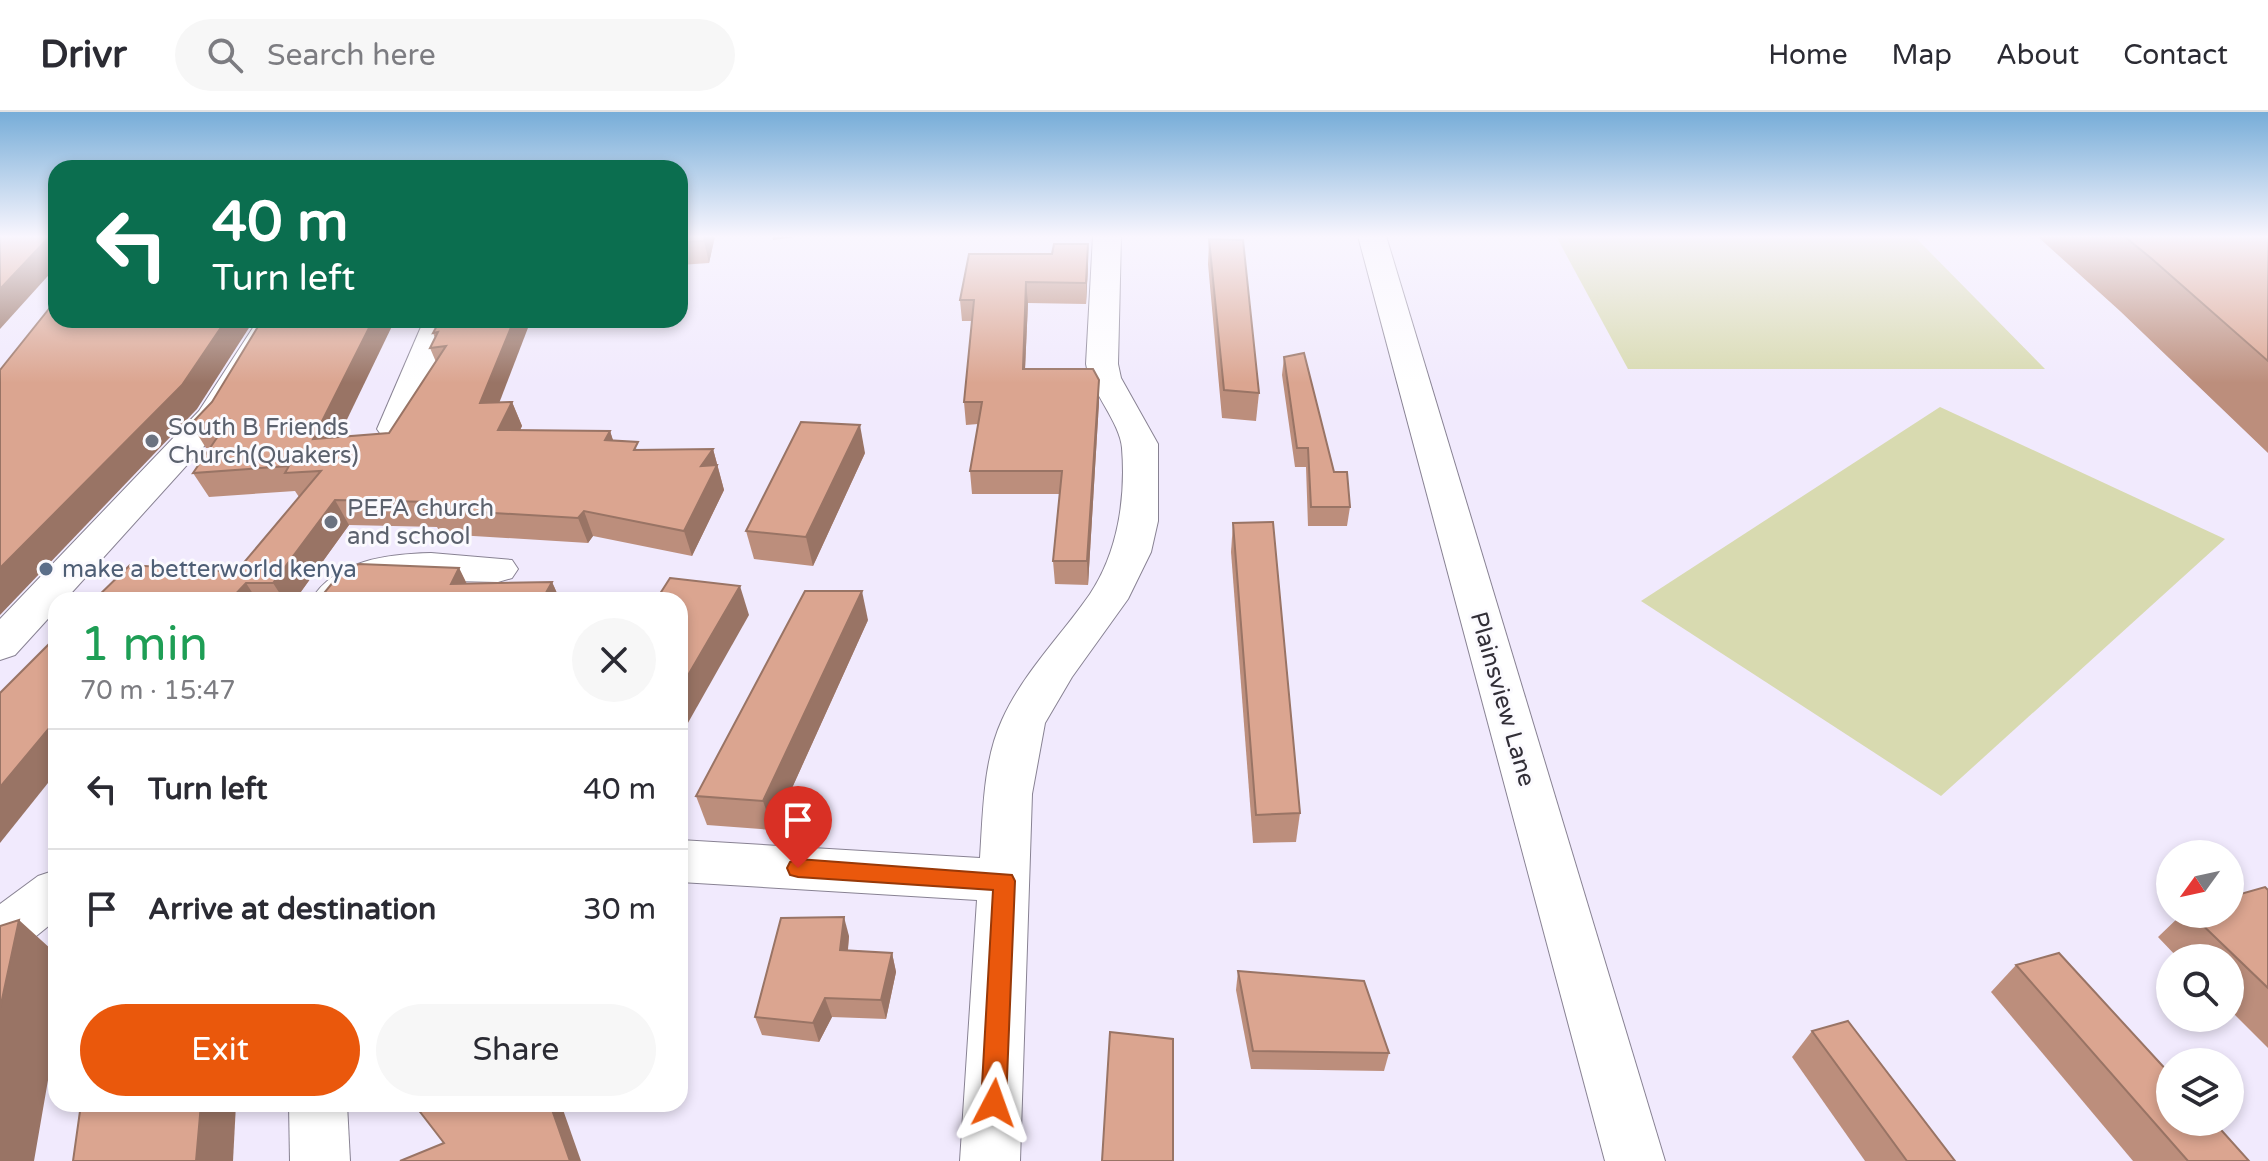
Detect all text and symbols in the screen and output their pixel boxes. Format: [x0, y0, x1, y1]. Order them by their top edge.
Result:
search box [175, 19, 735, 91]
text: Drivr [40, 32, 127, 78]
icon: search [203, 33, 247, 77]
text: Search here [267, 37, 436, 74]
text: Home [1768, 38, 1848, 72]
text: Map [1892, 38, 1952, 72]
text: About [1996, 38, 2079, 72]
text: Contact [2123, 38, 2228, 72]
text: 40 m [212, 189, 348, 256]
icon: left [80, 192, 184, 296]
text: Turn left [212, 257, 355, 300]
place label: South B Friends Church(Quakers) [168, 413, 359, 470]
marker: South B Friends Church(Quakers) [143, 432, 161, 450]
place label: PEFA church and school [347, 494, 494, 551]
marker: PEFA church and school [322, 513, 340, 531]
place label: make a betterworld kenya [62, 555, 357, 584]
marker: make a betterworld kenya [37, 560, 55, 578]
street label: Plainsview Lane [1464, 608, 1541, 790]
text: 1 min [80, 616, 208, 674]
button: close [572, 618, 656, 702]
text: 70 m · 15:47 [80, 675, 236, 706]
icon: left [80, 767, 124, 811]
text: Turn left [148, 771, 267, 808]
text: 40 m [583, 771, 656, 808]
pin [764, 786, 832, 868]
icon: arrive [776, 798, 820, 842]
north arrow [2156, 840, 2244, 928]
map controls [2156, 840, 2244, 1136]
icon: arrive [80, 887, 124, 931]
text: Arrive at destination [148, 891, 436, 928]
text: 30 m [583, 891, 656, 928]
button: search [2156, 944, 2244, 1032]
button: Exit [80, 1004, 360, 1096]
button: Share [376, 1004, 656, 1096]
button: layers [2156, 1048, 2244, 1136]
position arrow [952, 1061, 1036, 1145]

